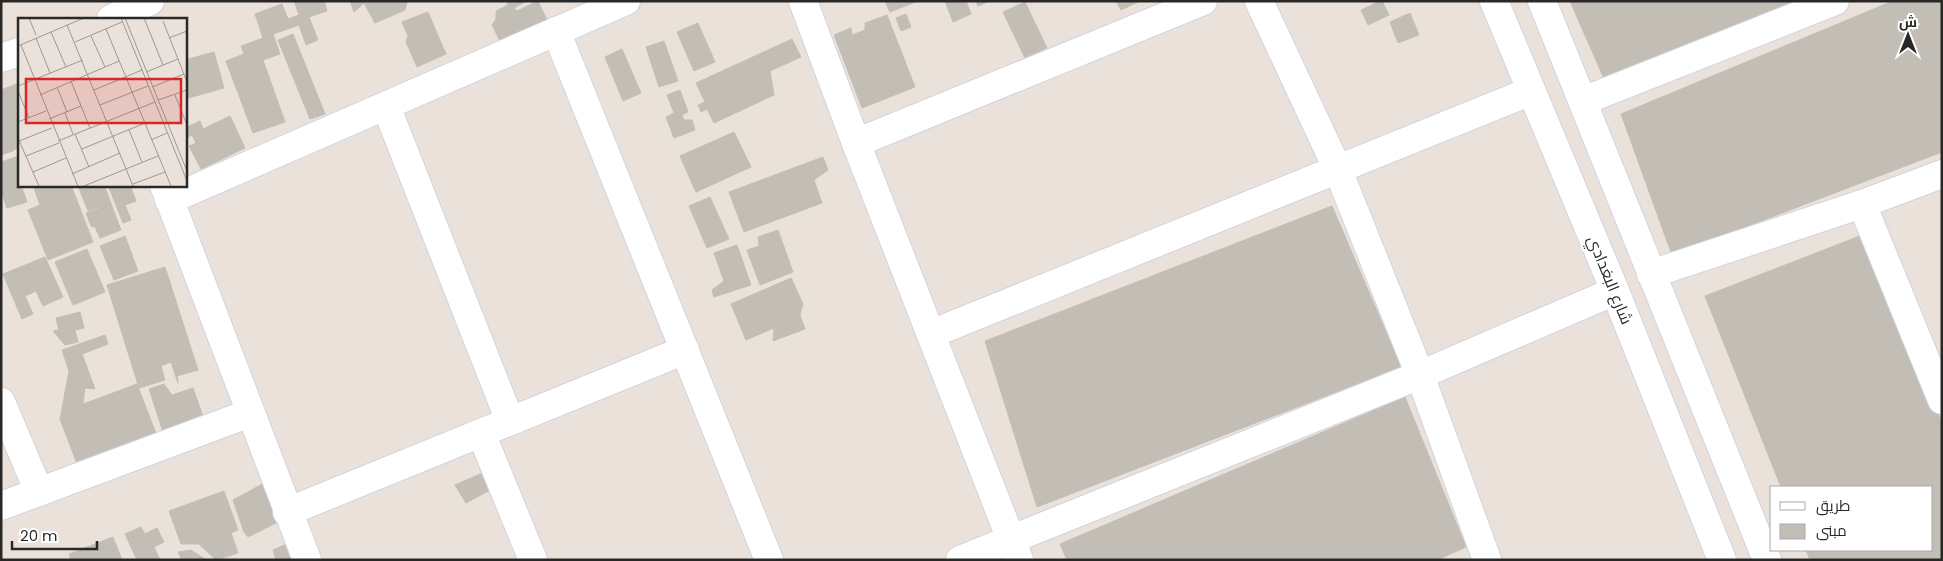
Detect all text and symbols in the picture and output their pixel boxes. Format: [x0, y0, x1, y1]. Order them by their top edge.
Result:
north arrow [1883, 10, 1933, 60]
text: ش [1899, 12, 1917, 32]
inset map [18, 18, 186, 186]
street label: شارع البغدادي [1580, 232, 1638, 329]
legend [1770, 486, 1933, 551]
text: طريق [1816, 495, 1850, 516]
scale bar [12, 518, 98, 550]
text: مبنى [1816, 520, 1847, 541]
text: 20 m [20, 525, 58, 546]

